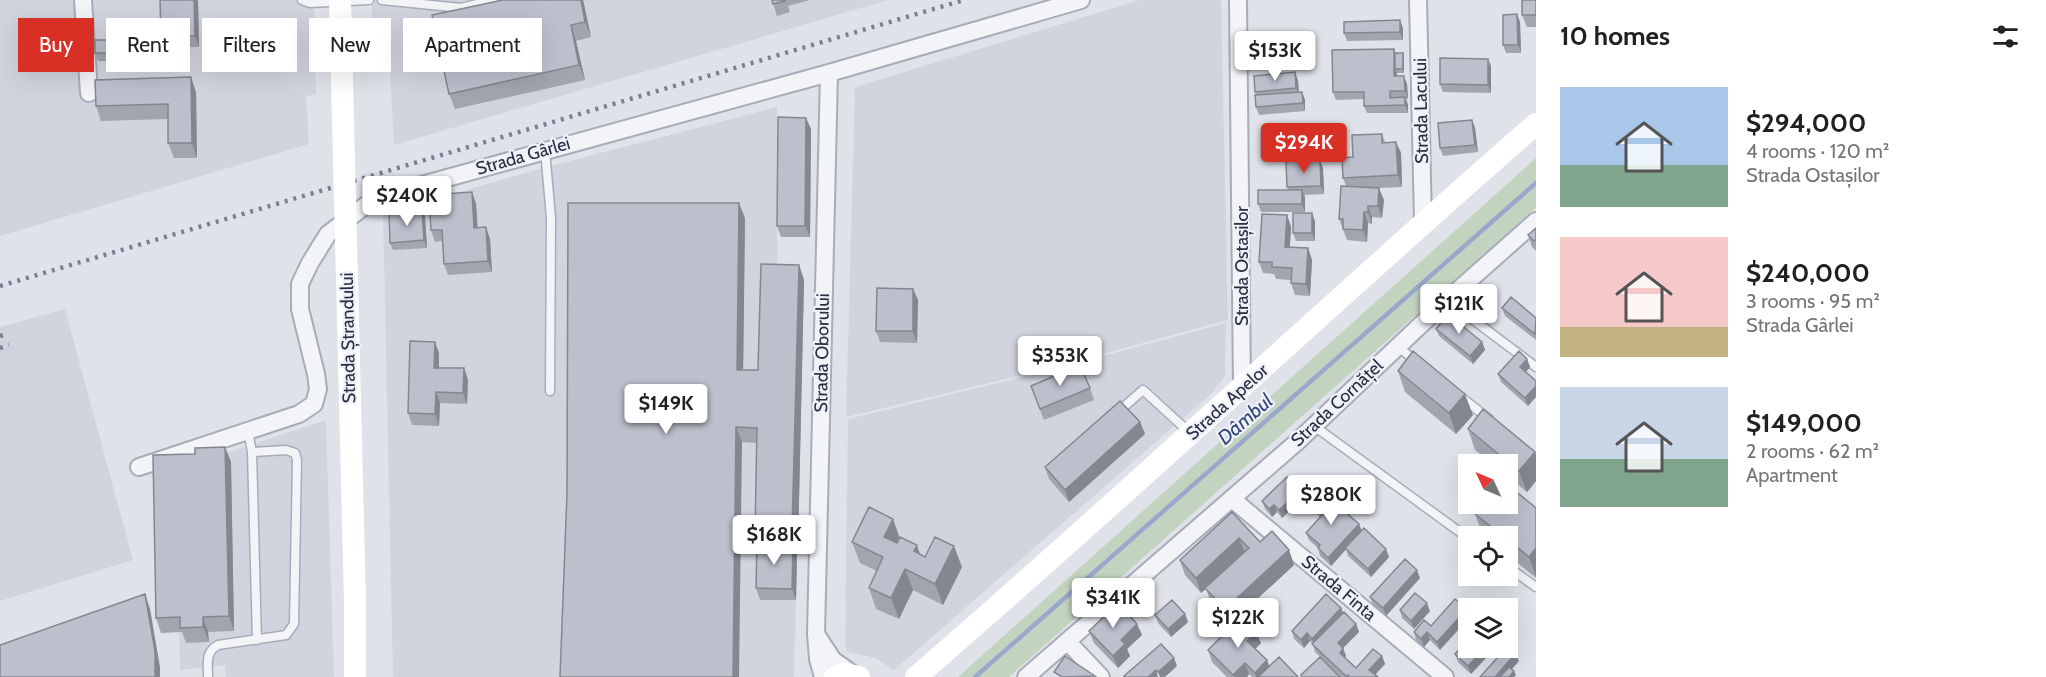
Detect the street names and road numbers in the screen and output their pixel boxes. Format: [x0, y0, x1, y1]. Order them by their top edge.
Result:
street label: Strada Lacului [1409, 58, 1433, 164]
street label: Strada Gârlei [473, 132, 573, 180]
street label: Strada Ostașilor [1231, 206, 1254, 326]
street label: Strada Ștrandului [336, 272, 360, 404]
street label: Strada Oborului [810, 293, 834, 413]
street label: Strada Cornățel [1286, 354, 1389, 452]
street label: Strada Apelor [1181, 359, 1273, 445]
street label: Strada Finta [1297, 550, 1381, 626]

